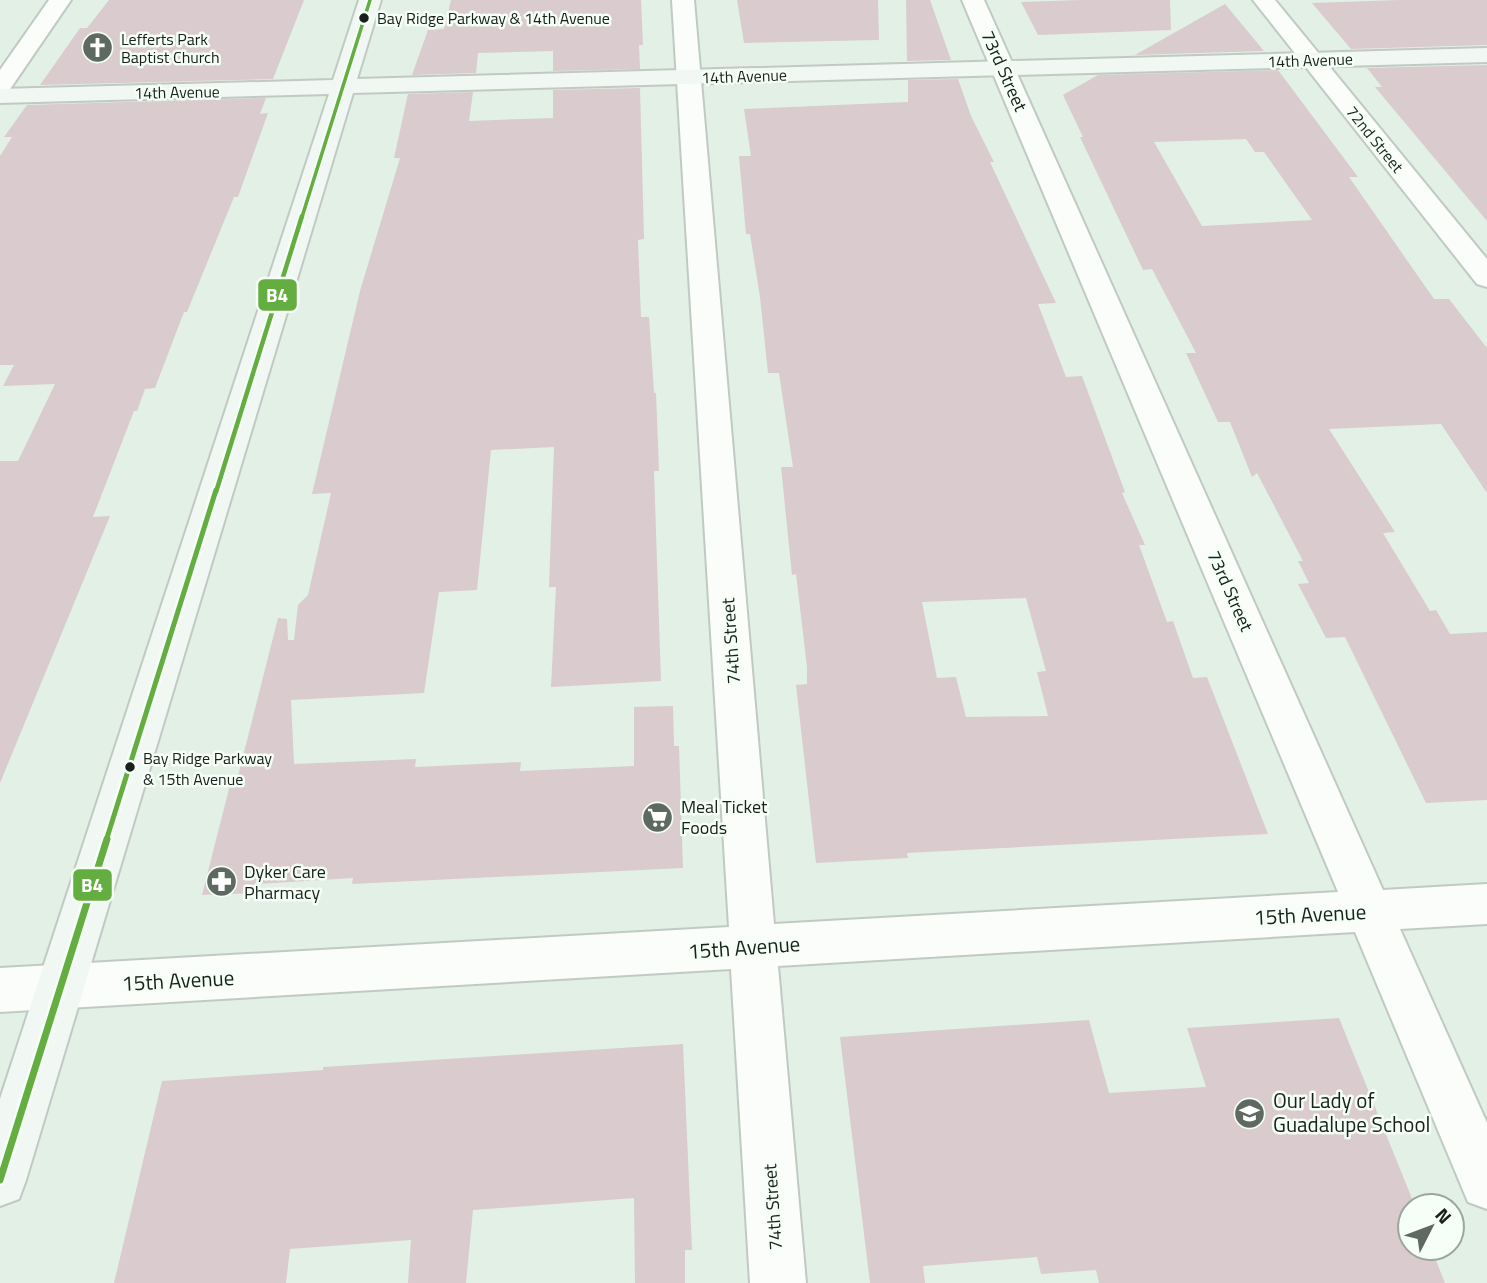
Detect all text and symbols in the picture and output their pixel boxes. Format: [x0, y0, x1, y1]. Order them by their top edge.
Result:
place label: Bay Ridge Parkway & 14th Avenue [377, 6, 610, 30]
marker: Bay Ridge Parkway & 14th Avenue [357, 11, 371, 25]
street label: 73rd Street [975, 26, 1035, 116]
place label: Lefferts Park Baptist Church [121, 27, 220, 69]
church icon: Lefferts Park Baptist Church [81, 31, 115, 65]
street label: 14th Avenue [1267, 47, 1353, 73]
street label: 14th Avenue [701, 63, 787, 89]
street label: 14th Avenue [134, 79, 220, 105]
street label: 72nd Street [1341, 100, 1410, 178]
line badge: B4 [257, 278, 298, 312]
text: B4 [266, 280, 288, 309]
street label: 73rd Street [1201, 546, 1261, 636]
street label: 74th Street [714, 596, 747, 685]
place label: Bay Ridge Parkway & 15th Avenue [143, 746, 272, 791]
marker: Bay Ridge Parkway & 15th Avenue [123, 760, 137, 774]
place label: Meal Ticket Foods [681, 793, 768, 841]
supermarket icon: Meal Ticket Foods [641, 800, 675, 834]
place label: Dyker Care Pharmacy [244, 858, 326, 906]
pharmacy icon: Dyker Care Pharmacy [204, 865, 238, 899]
line badge: B4 [72, 868, 113, 902]
text: B4 [81, 870, 103, 899]
street label: 15th Avenue [1253, 895, 1367, 933]
street label: 15th Avenue [687, 927, 801, 967]
street label: 15th Avenue [121, 961, 235, 999]
place label: Our Lady of Guadalupe School [1273, 1084, 1430, 1140]
school or university icon: Our Lady of Guadalupe School [1233, 1096, 1267, 1130]
street label: 74th Street [756, 1162, 789, 1251]
north arrow [1396, 1192, 1466, 1262]
text: N [1429, 1201, 1459, 1230]

